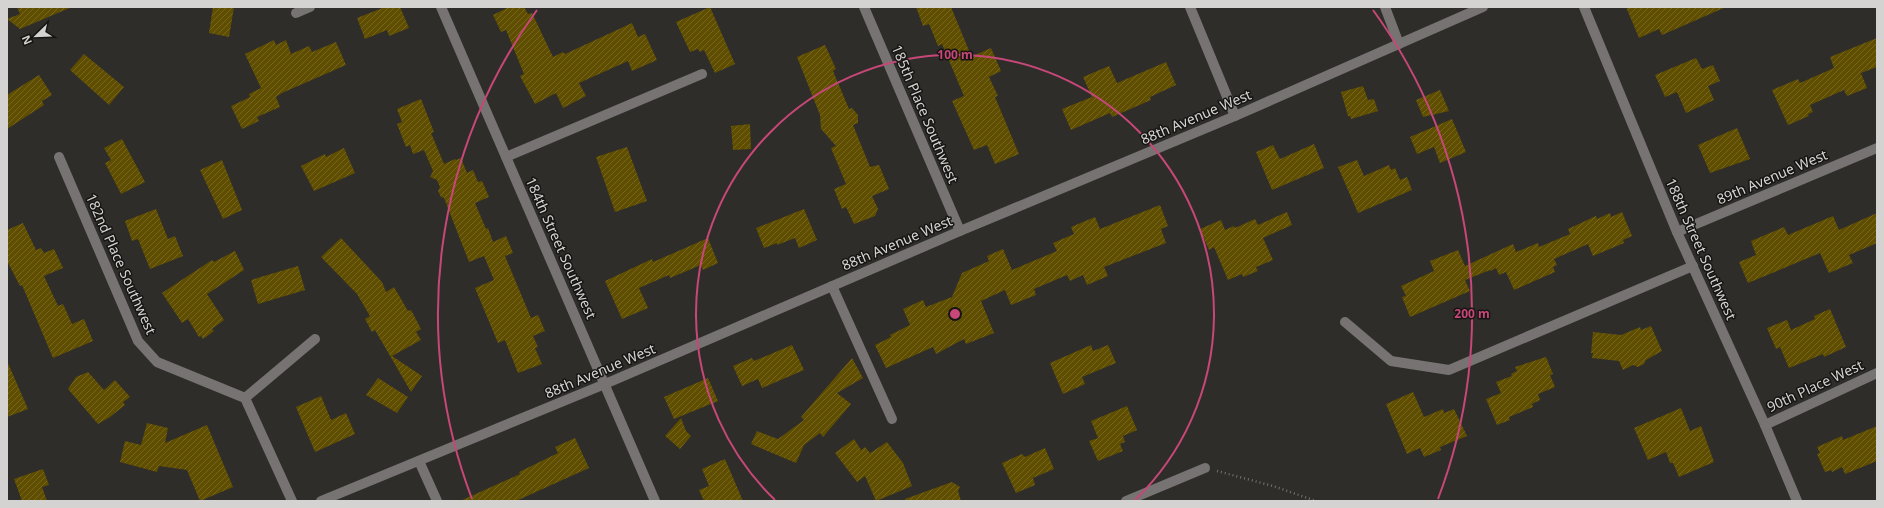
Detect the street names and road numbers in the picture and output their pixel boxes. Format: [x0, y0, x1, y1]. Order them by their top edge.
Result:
street label: 185th Place Southwest [888, 42, 963, 186]
street label: 88th Avenue West [1138, 85, 1254, 148]
street label: 89th Avenue West [1714, 145, 1830, 208]
street label: 184th Street Southwest [522, 174, 601, 322]
street label: 188th Street Southwest [1662, 175, 1741, 323]
street label: 182nd Place Southwest [82, 190, 161, 337]
street label: 88th Avenue West [839, 211, 955, 274]
street label: 88th Avenue West [542, 339, 658, 402]
street label: 90th Place West [1764, 355, 1866, 416]

